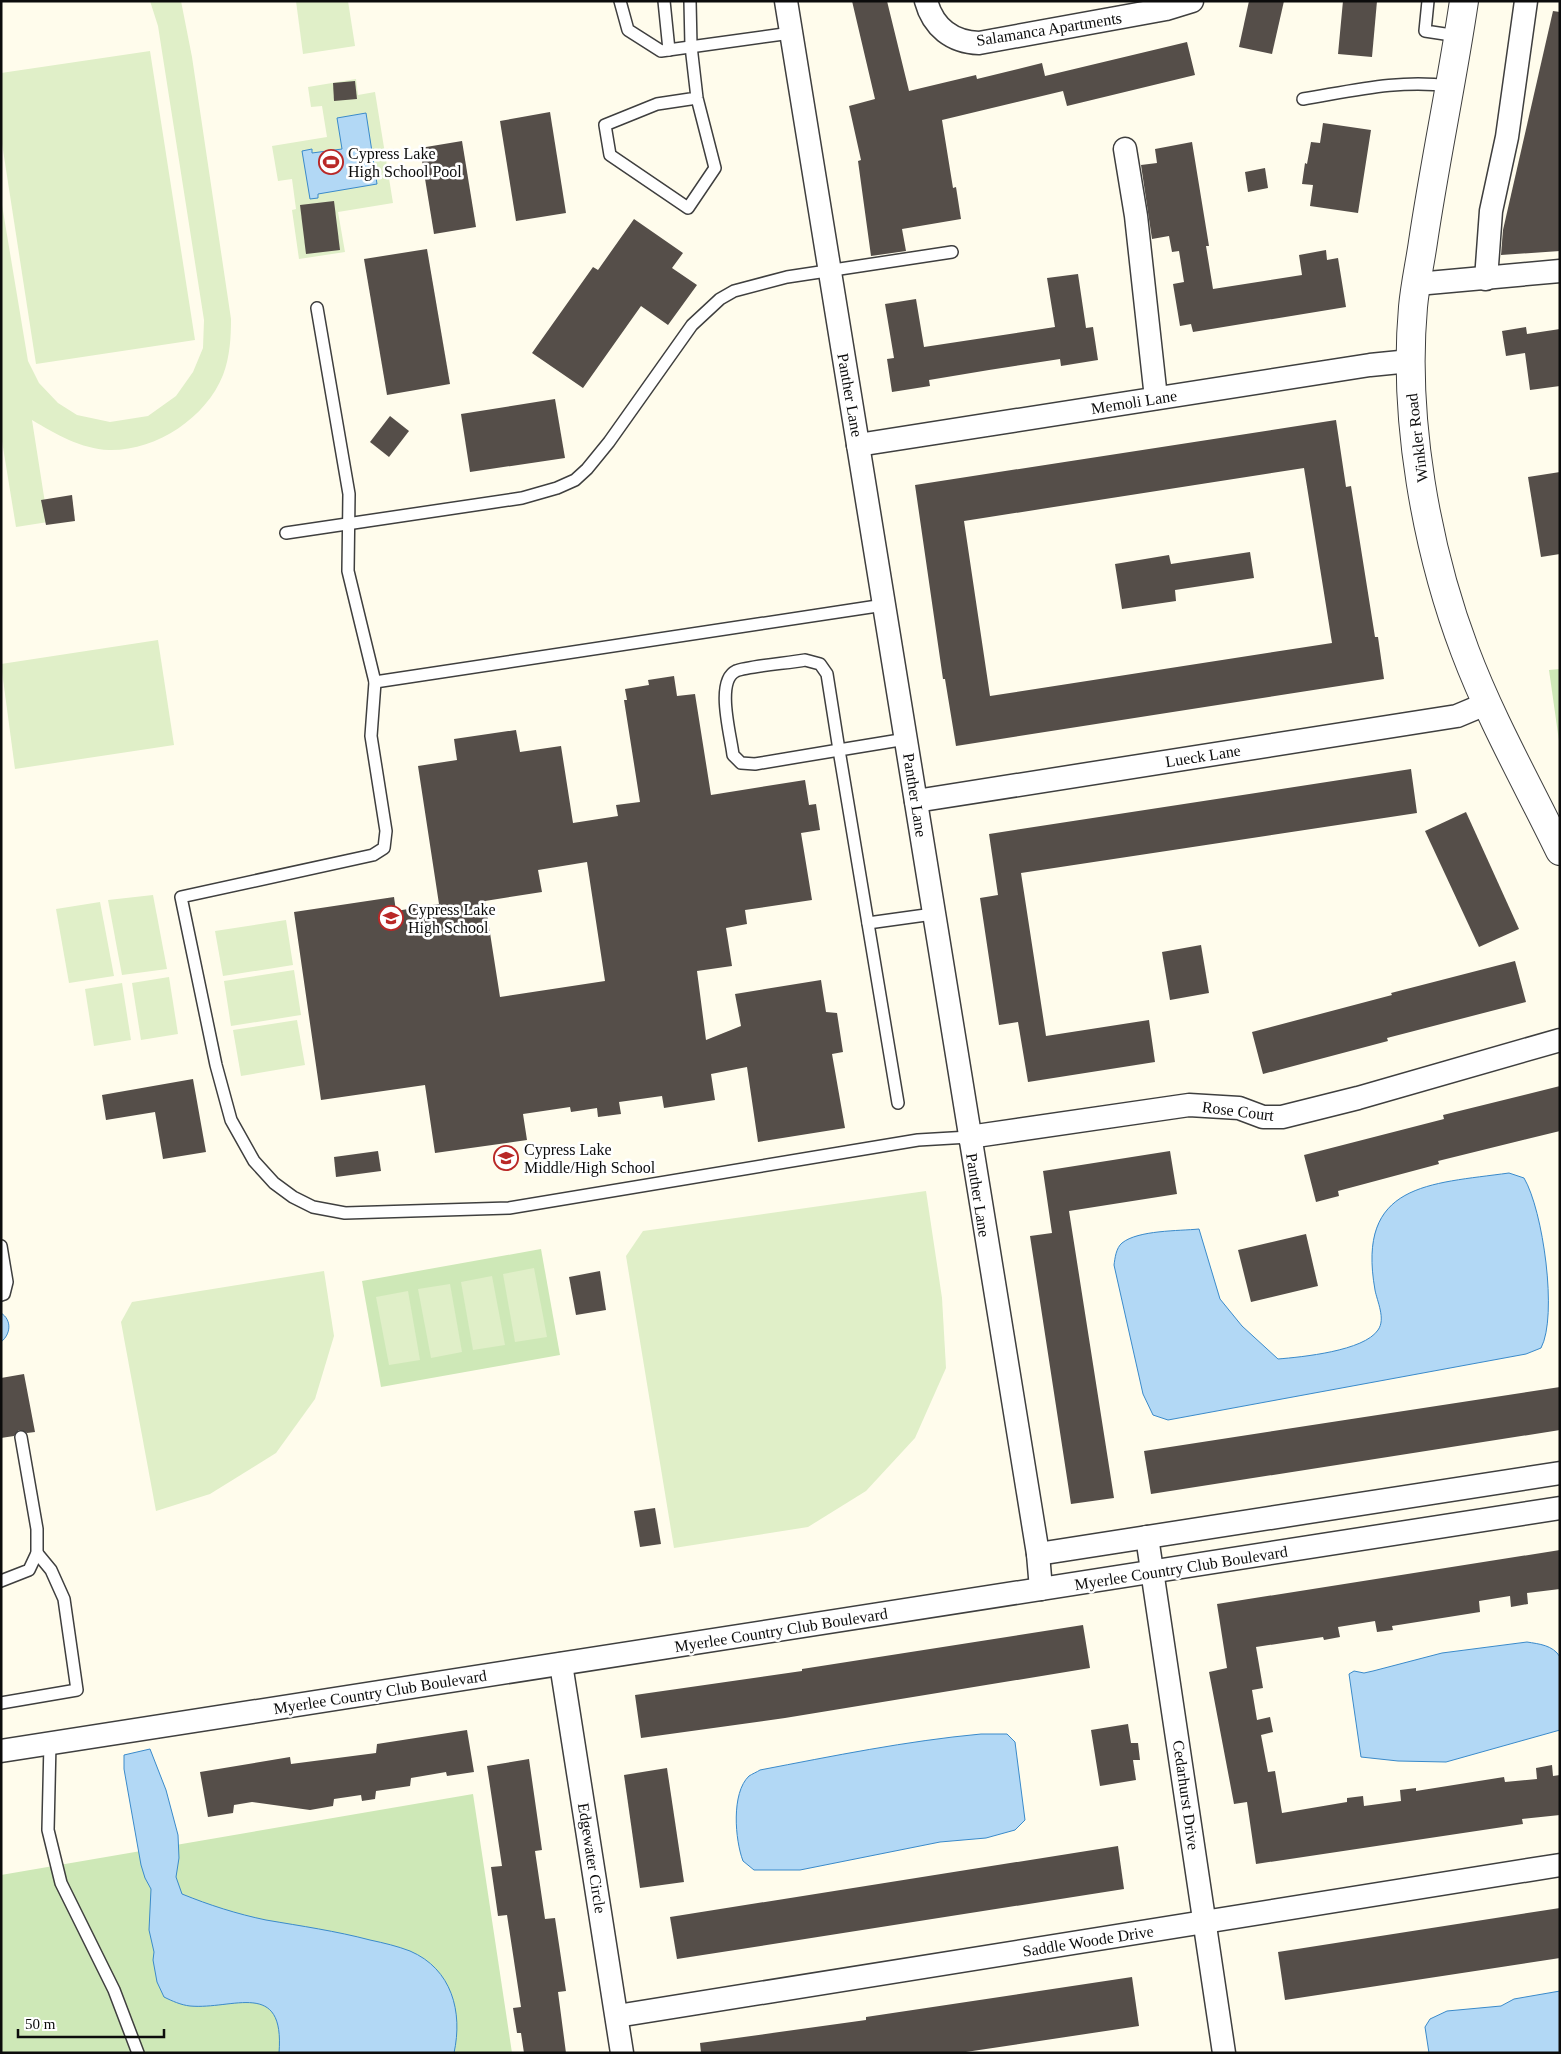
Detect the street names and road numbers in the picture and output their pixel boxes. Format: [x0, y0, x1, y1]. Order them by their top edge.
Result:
street label: Salamanca Apartments [975, 9, 1123, 50]
street label: Panther Lane [834, 352, 866, 438]
street label: Memoli Lane [1090, 387, 1178, 417]
street label: Winkler Road [1403, 393, 1431, 483]
street label: Lueck Lane [1164, 742, 1242, 770]
street label: Panther Lane [900, 752, 930, 838]
street label: Rose Court [1201, 1098, 1276, 1124]
street label: Panther Lane [963, 1152, 993, 1238]
street label: Myerlee Country Club Boulevard [1073, 1543, 1289, 1594]
street label: Myerlee Country Club Boulevard [673, 1605, 889, 1656]
street label: Myerlee Country Club Boulevard [272, 1667, 488, 1718]
street label: Cedarhurst Drive [1170, 1739, 1202, 1851]
street label: Edgewater Circle [574, 1802, 609, 1915]
street label: Saddle Woode Drive [1021, 1922, 1155, 1960]

